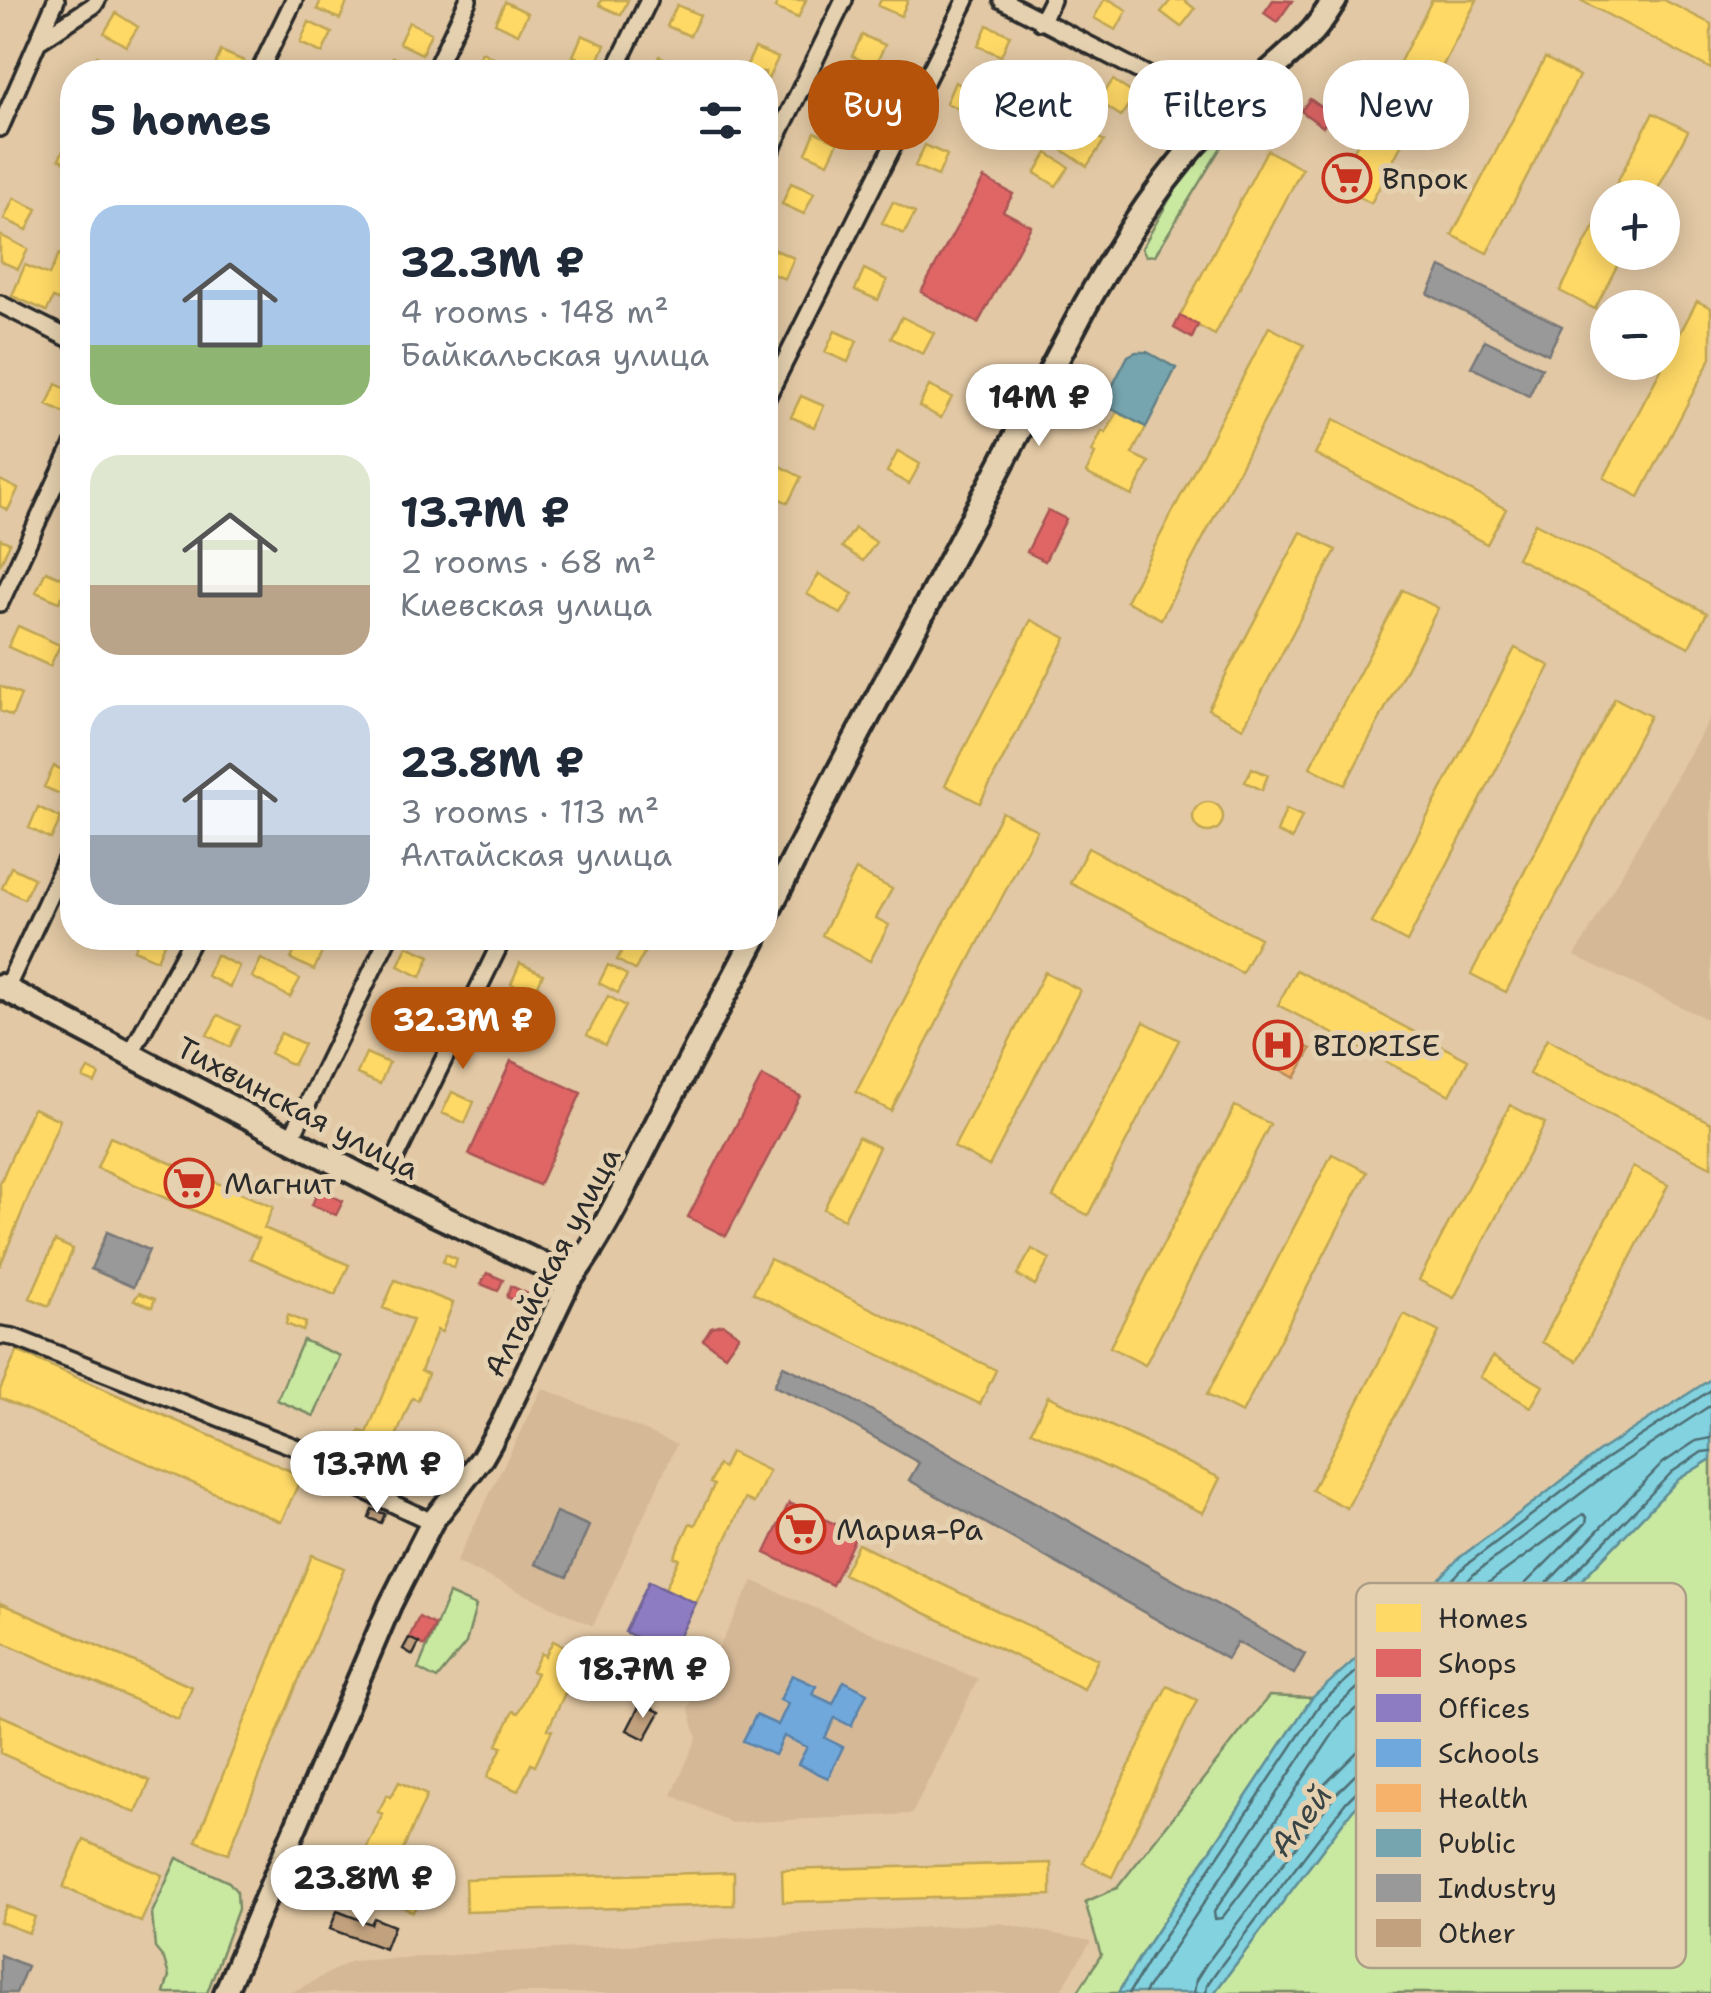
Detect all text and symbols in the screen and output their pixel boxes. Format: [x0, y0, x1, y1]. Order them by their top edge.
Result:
chip: Buy [808, 60, 939, 150]
chip: Rent [959, 60, 1108, 150]
chip: Filters [1128, 60, 1303, 150]
chip: New [1323, 60, 1469, 150]
text: 5 homes [90, 92, 271, 148]
icon: filters [693, 93, 748, 148]
supermarket icon: Впрок [1321, 152, 1373, 204]
place label: Впрок [1382, 158, 1468, 199]
map controls [1590, 180, 1680, 380]
button: + [1590, 180, 1680, 270]
text: 32.3M ₽ [400, 234, 585, 290]
icon: home [170, 245, 290, 365]
text: 4 rooms · 148 m² [400, 290, 669, 333]
button: − [1590, 290, 1680, 380]
text: Байкальская улица [400, 333, 709, 376]
pin: 14M ₽ [969, 364, 1109, 449]
text: 14M ₽ [988, 375, 1090, 418]
text: 13.7M ₽ [400, 484, 570, 540]
icon: home [170, 495, 290, 615]
text: 2 rooms · 68 m² [400, 540, 656, 583]
text: Киевская улица [400, 583, 652, 626]
text: 23.8M ₽ [400, 734, 585, 790]
icon: home [170, 745, 290, 865]
text: 3 rooms · 113 m² [400, 790, 659, 833]
text: Алтайская улица [400, 833, 672, 876]
pin: 32.3M ₽ [371, 987, 555, 1072]
text: 32.3M ₽ [393, 998, 533, 1041]
hospital icon: BIORISE [1252, 1019, 1304, 1071]
place label: BIORISE [1313, 1025, 1440, 1066]
street label: Тихвинская улица [169, 1027, 427, 1190]
street label: Алтайская улица [474, 1139, 630, 1384]
supermarket icon: Магнит [163, 1157, 215, 1209]
place label: Магнит [224, 1163, 337, 1204]
pin: 13.7M ₽ [285, 1431, 469, 1516]
text: 13.7M ₽ [312, 1442, 442, 1485]
supermarket icon: Мария-Ра [775, 1503, 827, 1555]
place label: Мария-Ра [836, 1509, 983, 1550]
legend [1356, 1583, 1686, 1968]
text: Homes [1438, 1599, 1528, 1637]
pin: 18.7M ₽ [551, 1636, 735, 1721]
text: Shops [1438, 1644, 1517, 1682]
text: 18.7M ₽ [578, 1647, 708, 1690]
text: Offices [1438, 1689, 1530, 1727]
text: Schools [1438, 1734, 1540, 1772]
water label: Алей [1259, 1775, 1341, 1865]
text: Health [1438, 1779, 1529, 1817]
text: Public [1438, 1824, 1516, 1862]
pin: 23.8M ₽ [271, 1845, 455, 1930]
text: 23.8M ₽ [293, 1856, 433, 1899]
text: Industry [1438, 1869, 1557, 1907]
text: Other [1438, 1914, 1516, 1952]

